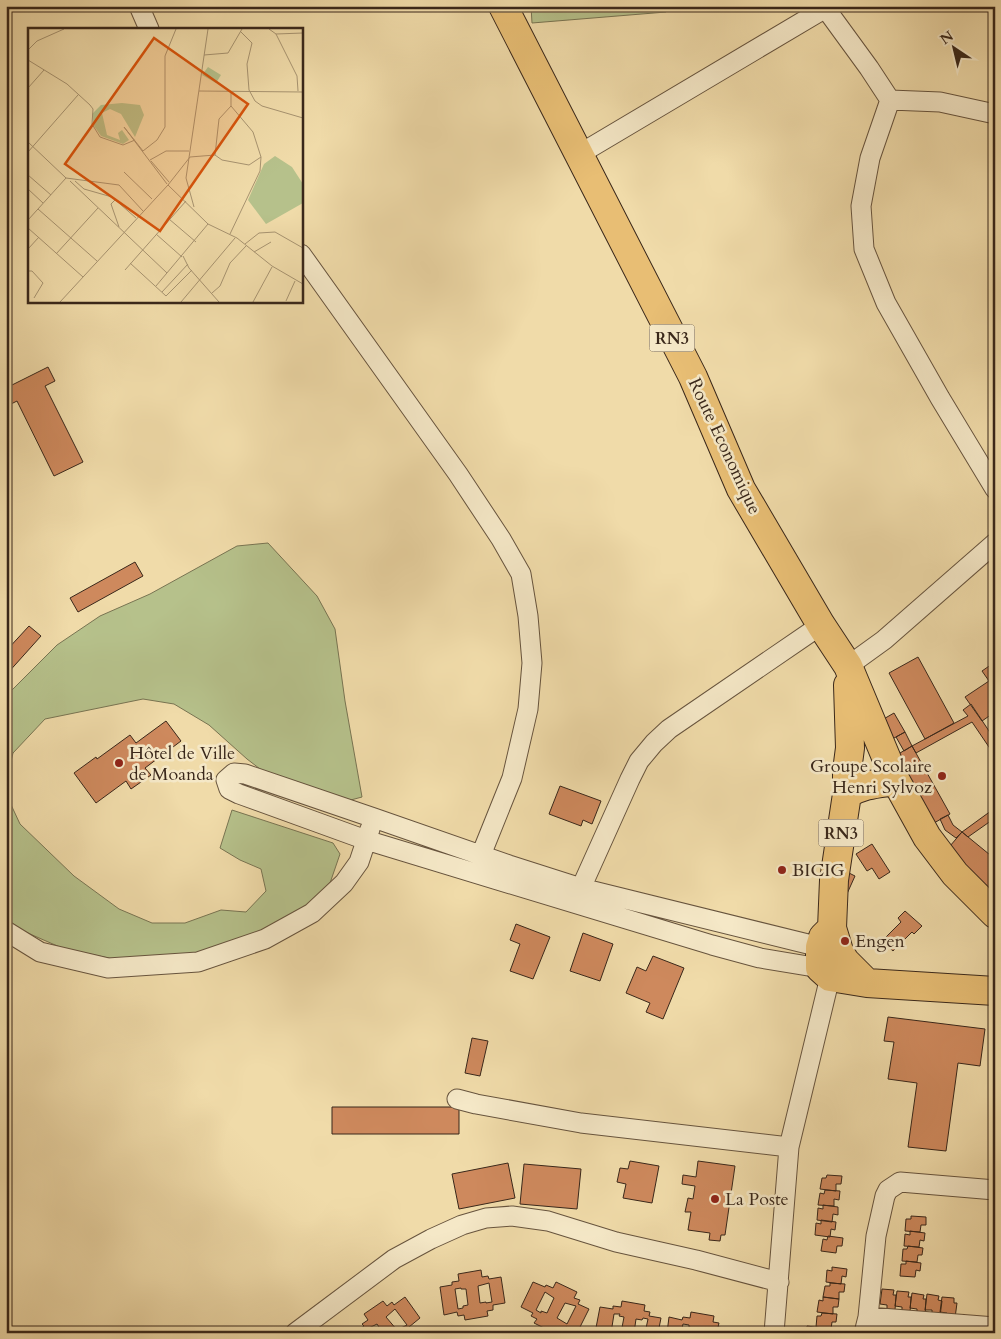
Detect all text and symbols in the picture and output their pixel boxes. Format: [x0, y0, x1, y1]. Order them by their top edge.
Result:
north arrow [928, 22, 978, 72]
text: N [936, 26, 957, 49]
inset map [28, 28, 302, 302]
road number: RN3 [650, 324, 694, 352]
street label: Route Economique [682, 374, 767, 518]
place label: Hôtel de Ville de Moanda [129, 741, 235, 787]
place label: Groupe Scolaire Henri Sylvoz [810, 754, 932, 800]
marker: Hôtel de Ville de Moanda [113, 757, 125, 769]
marker: Groupe Scolaire Henri Sylvoz [936, 770, 948, 782]
road number: RN3 [818, 820, 864, 846]
place label: BICIG [792, 858, 845, 883]
marker: BICIG [776, 864, 788, 876]
place label: Engen [855, 929, 906, 954]
marker: Engen [839, 935, 851, 947]
place label: La Poste [725, 1187, 789, 1212]
marker: La Poste [709, 1193, 721, 1205]

